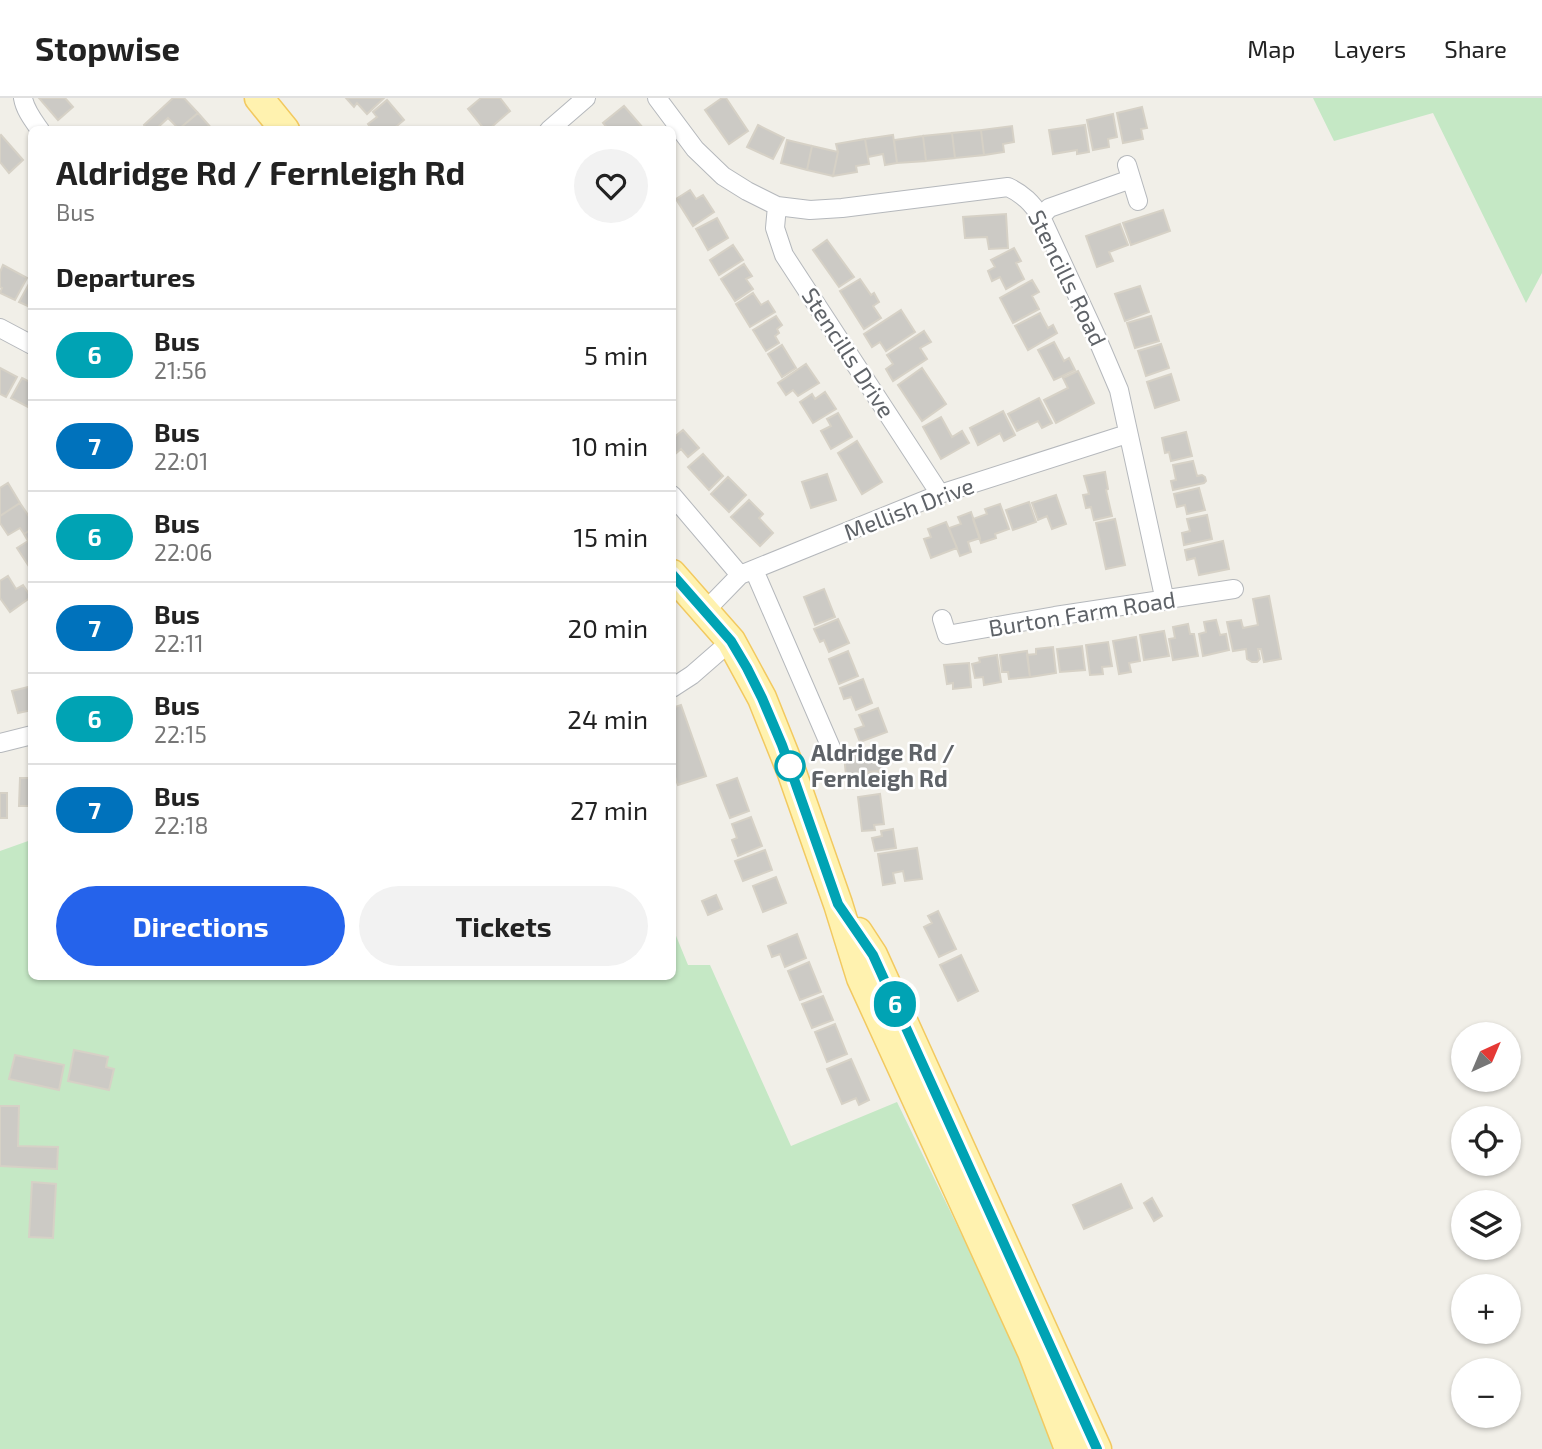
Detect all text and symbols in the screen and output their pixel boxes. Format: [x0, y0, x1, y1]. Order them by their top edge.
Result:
text: Stopwise [35, 28, 180, 68]
text: Map [1247, 34, 1295, 63]
text: Layers [1333, 34, 1406, 63]
text: Share [1444, 34, 1507, 63]
button: heart [574, 149, 648, 223]
text: Aldridge Rd / Fernleigh Rd [56, 152, 465, 192]
text: Bus [56, 198, 95, 226]
street label: Stencills Road [1023, 205, 1113, 350]
text: Departures [56, 261, 195, 292]
street label: Stencills Drive [796, 282, 901, 423]
text: Bus [154, 325, 200, 356]
text: 5 min [584, 339, 648, 370]
text: 6 [87, 340, 102, 369]
text: 21:56 [154, 356, 207, 384]
text: Bus [154, 416, 200, 447]
text: 10 min [572, 430, 648, 461]
text: 7 [88, 431, 101, 460]
text: 22:01 [154, 447, 208, 475]
street label: Mellish Drive [840, 471, 977, 546]
text: Bus [154, 507, 200, 538]
text: 15 min [574, 521, 648, 552]
text: 6 [87, 522, 102, 551]
text: 22:06 [154, 538, 212, 566]
street label: Burton Farm Road [986, 584, 1177, 642]
text: Bus [154, 598, 200, 629]
text: 20 min [568, 612, 648, 643]
text: 7 [88, 613, 101, 642]
text: 22:11 [154, 629, 204, 657]
text: Bus [154, 689, 200, 720]
text: 24 min [567, 703, 648, 734]
text: 6 [87, 704, 102, 733]
text: 22:15 [154, 720, 207, 748]
place label: Aldridge Rd / Fernleigh Rd [811, 738, 955, 792]
marker: Aldridge Rd / Fernleigh Rd [775, 751, 805, 781]
text: Bus [154, 780, 200, 811]
text: 27 min [570, 794, 648, 825]
text: 7 [88, 795, 101, 824]
text: 22:18 [154, 811, 208, 839]
button: Directions [56, 886, 345, 966]
button: Tickets [359, 886, 648, 966]
line badge: 6 [872, 981, 918, 1027]
text: 6 [888, 989, 902, 1018]
north arrow [1451, 1022, 1521, 1092]
map controls [1451, 1022, 1521, 1428]
button: locate [1451, 1106, 1521, 1176]
button: layers [1451, 1190, 1521, 1260]
button: + [1451, 1274, 1521, 1344]
button: − [1451, 1358, 1521, 1428]

